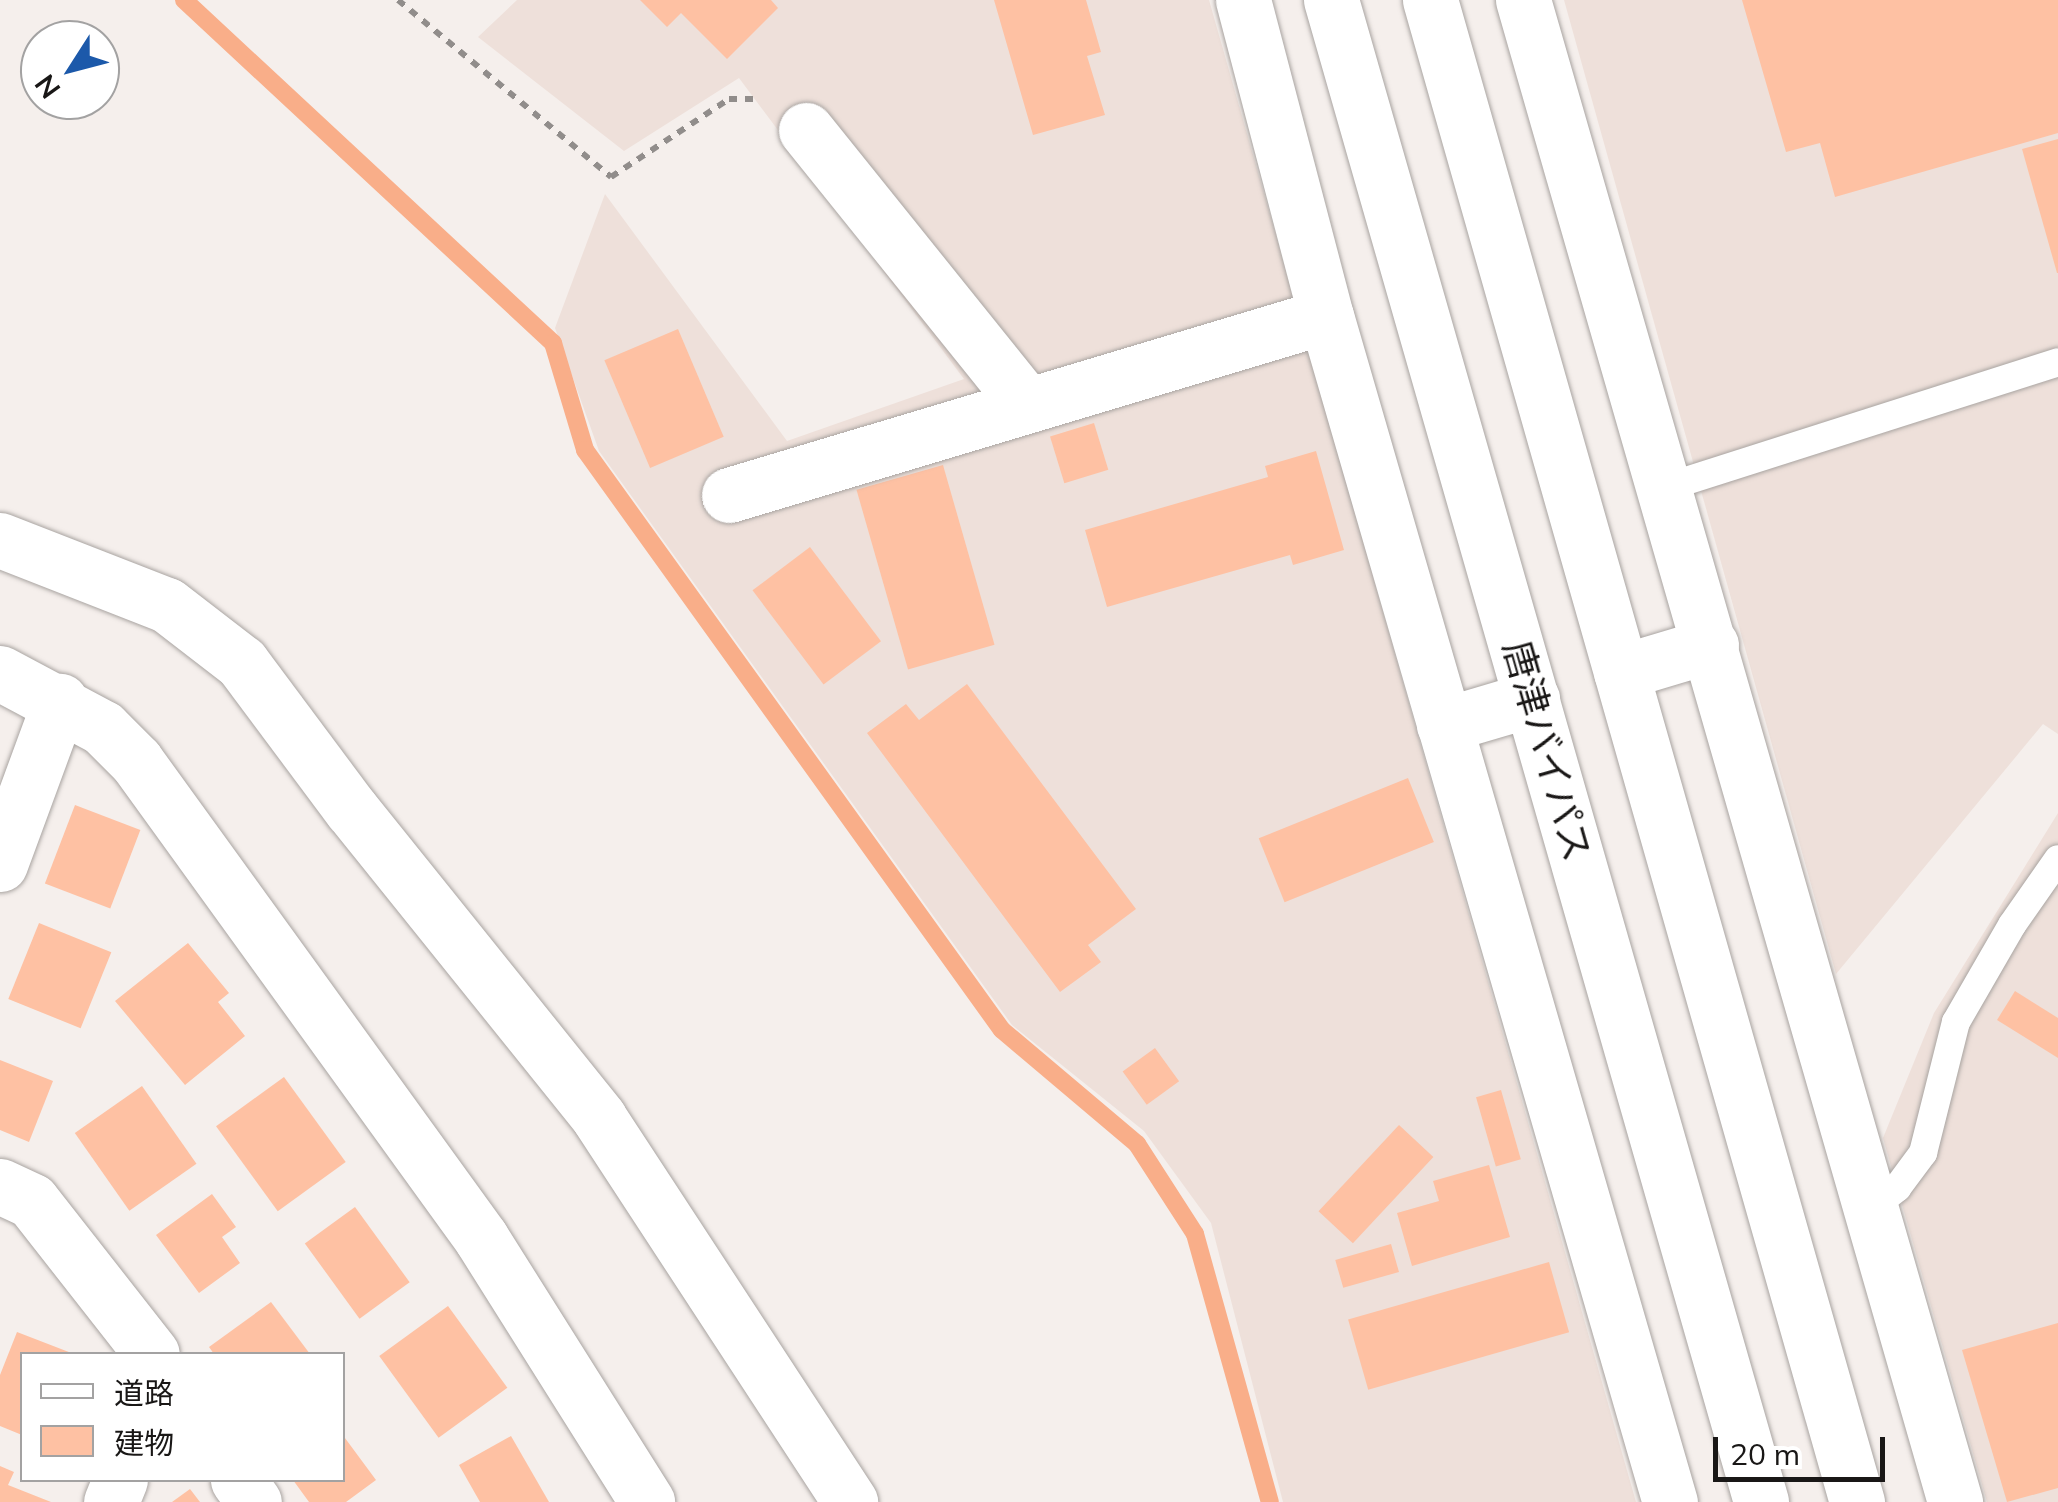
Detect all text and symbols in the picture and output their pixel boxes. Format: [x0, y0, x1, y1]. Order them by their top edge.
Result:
north arrow [20, 20, 120, 120]
text: N [27, 68, 67, 106]
street label: 唐津バイパス [1494, 635, 1600, 867]
legend [20, 1352, 345, 1482]
text: 道路 [114, 1374, 174, 1412]
scale bar [1718, 1417, 1890, 1479]
text: 建物 [114, 1424, 174, 1462]
text: 20 m [1730, 1435, 1800, 1473]

